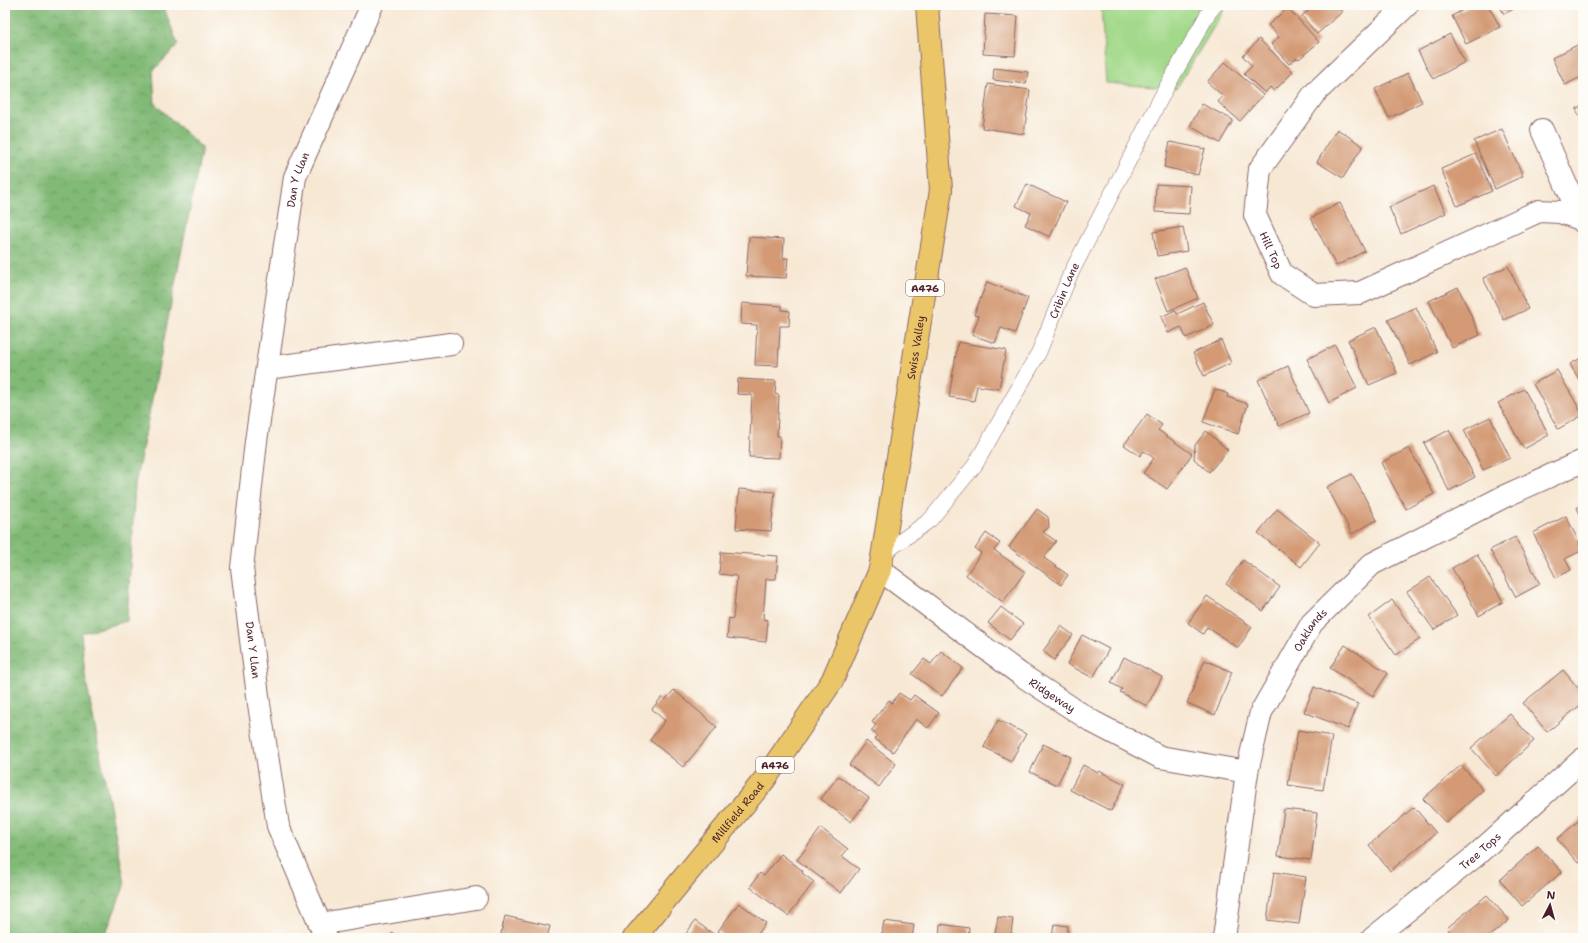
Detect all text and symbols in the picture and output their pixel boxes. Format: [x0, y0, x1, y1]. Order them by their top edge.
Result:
street label: Dan Y Llan [284, 150, 313, 209]
street label: Hill Top [1256, 229, 1286, 271]
street label: Cribin Lane [1046, 260, 1083, 321]
road number: A476 [906, 280, 944, 296]
street label: Swiss Valley [904, 314, 929, 381]
street label: Oaklands [1290, 605, 1331, 655]
street label: Dan Y Llan [242, 621, 263, 680]
street label: Ridgeway [1026, 675, 1078, 716]
road number: A476 [756, 757, 794, 773]
street label: Millfield Road [708, 779, 768, 846]
street label: Tree Tops [1457, 829, 1504, 874]
north arrow [1530, 885, 1570, 925]
text: N [1546, 888, 1556, 903]

